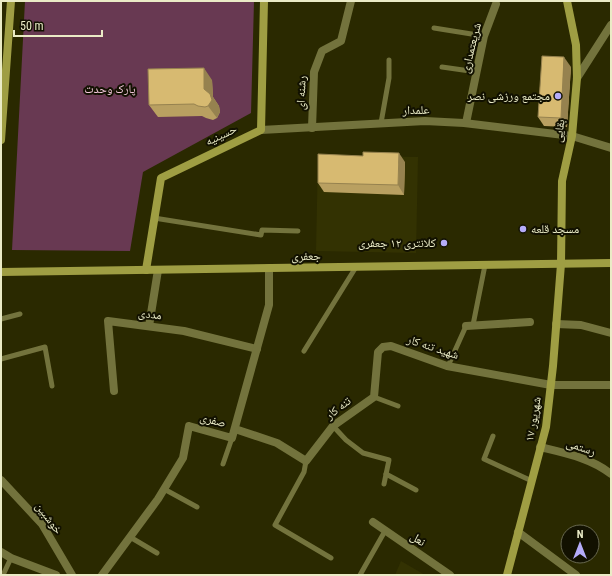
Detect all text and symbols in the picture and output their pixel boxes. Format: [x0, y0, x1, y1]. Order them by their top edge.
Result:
scale bar [14, 12, 102, 38]
text: 50 m [20, 19, 44, 33]
street label: شریعتمداری [458, 21, 484, 75]
street label: رشنه ای [293, 75, 309, 110]
park label: پارک وحدت [84, 82, 136, 96]
place label: مجتمع ورزشی نصر [467, 89, 550, 103]
marker: مجتمع ورزشی نصر [553, 91, 563, 101]
street label: علمدار [401, 103, 430, 117]
street label: بقایی [550, 118, 568, 144]
street label: حسینیه [203, 121, 239, 149]
place label: مسجد قلعه [531, 222, 579, 236]
marker: مسجد قلعه [518, 224, 528, 234]
place label: کلانتری ۱۲ جعفری [358, 236, 436, 250]
marker: کلانتری ۱۲ جعفری [439, 238, 449, 248]
street label: جعفری [291, 249, 321, 263]
street label: مددی [137, 306, 163, 322]
street label: شهید تنه کار [404, 332, 461, 362]
street label: تنه کار [322, 393, 354, 423]
street label: ۱۷ شهریور [522, 395, 544, 443]
street label: صفری [198, 410, 228, 430]
street label: رستمی [565, 435, 598, 459]
street label: خوشبین [32, 499, 66, 537]
north arrow [560, 524, 600, 564]
text: N [577, 528, 584, 541]
street label: نعل [408, 529, 428, 549]

